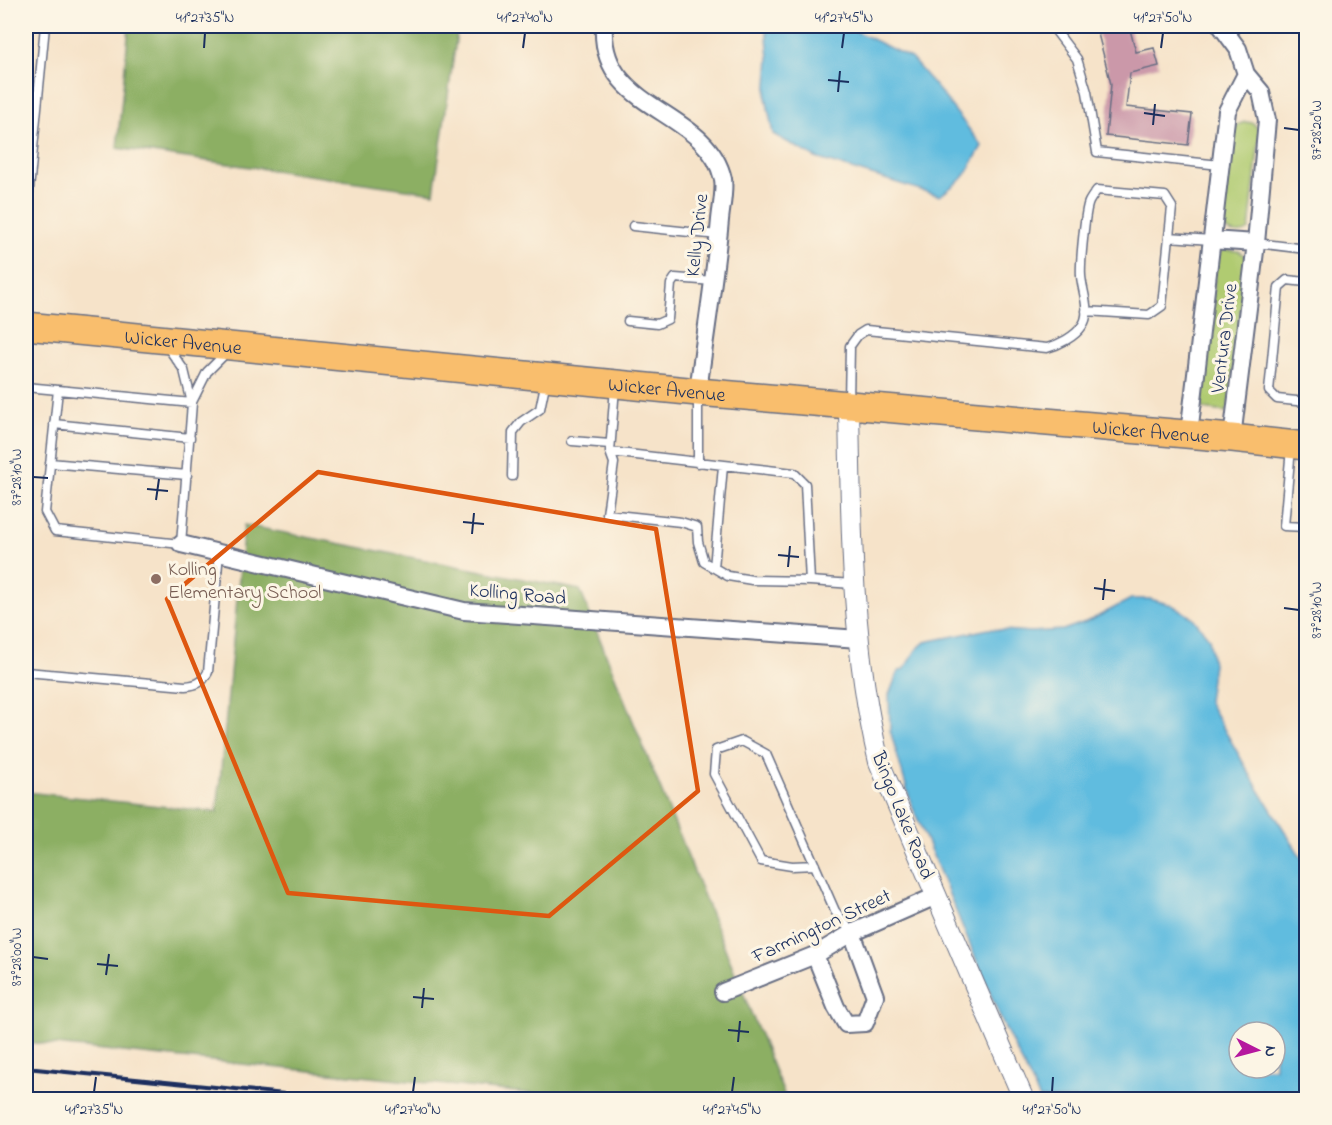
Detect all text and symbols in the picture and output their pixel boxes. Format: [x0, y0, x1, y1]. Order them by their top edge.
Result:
text: 41°27'35"N [176, 7, 234, 29]
text: 41°27'40"N [497, 7, 553, 29]
text: 41°27'45"N [815, 7, 873, 29]
text: 41°27'50"N [1134, 7, 1192, 29]
text: 87°28'20"W [1306, 100, 1328, 160]
street label: Kelly Drive [680, 192, 717, 278]
street label: Ventura Drive [1204, 282, 1247, 396]
street label: Wicker Avenue [123, 324, 243, 364]
street label: Wicker Avenue [607, 371, 727, 411]
street label: Wicker Avenue [1091, 414, 1211, 453]
text: 87°28'10"W [6, 449, 28, 505]
place label: Kolling Elementary School [168, 556, 321, 608]
marker: Kolling Elementary School [149, 572, 163, 586]
street label: Kolling Road [468, 577, 567, 615]
text: 87°28'10"W [1306, 582, 1328, 638]
street label: Bingo Lake Road [862, 747, 941, 885]
street label: Farmington Street [747, 882, 897, 974]
text: 87°28'00"W [6, 928, 28, 986]
north arrow [1227, 1020, 1287, 1080]
text: N [1257, 1045, 1282, 1058]
text: 41°27'35"N [65, 1099, 123, 1121]
text: 41°27'40"N [385, 1099, 441, 1121]
text: 41°27'45"N [703, 1099, 761, 1121]
text: 41°27'50"N [1023, 1099, 1081, 1121]

